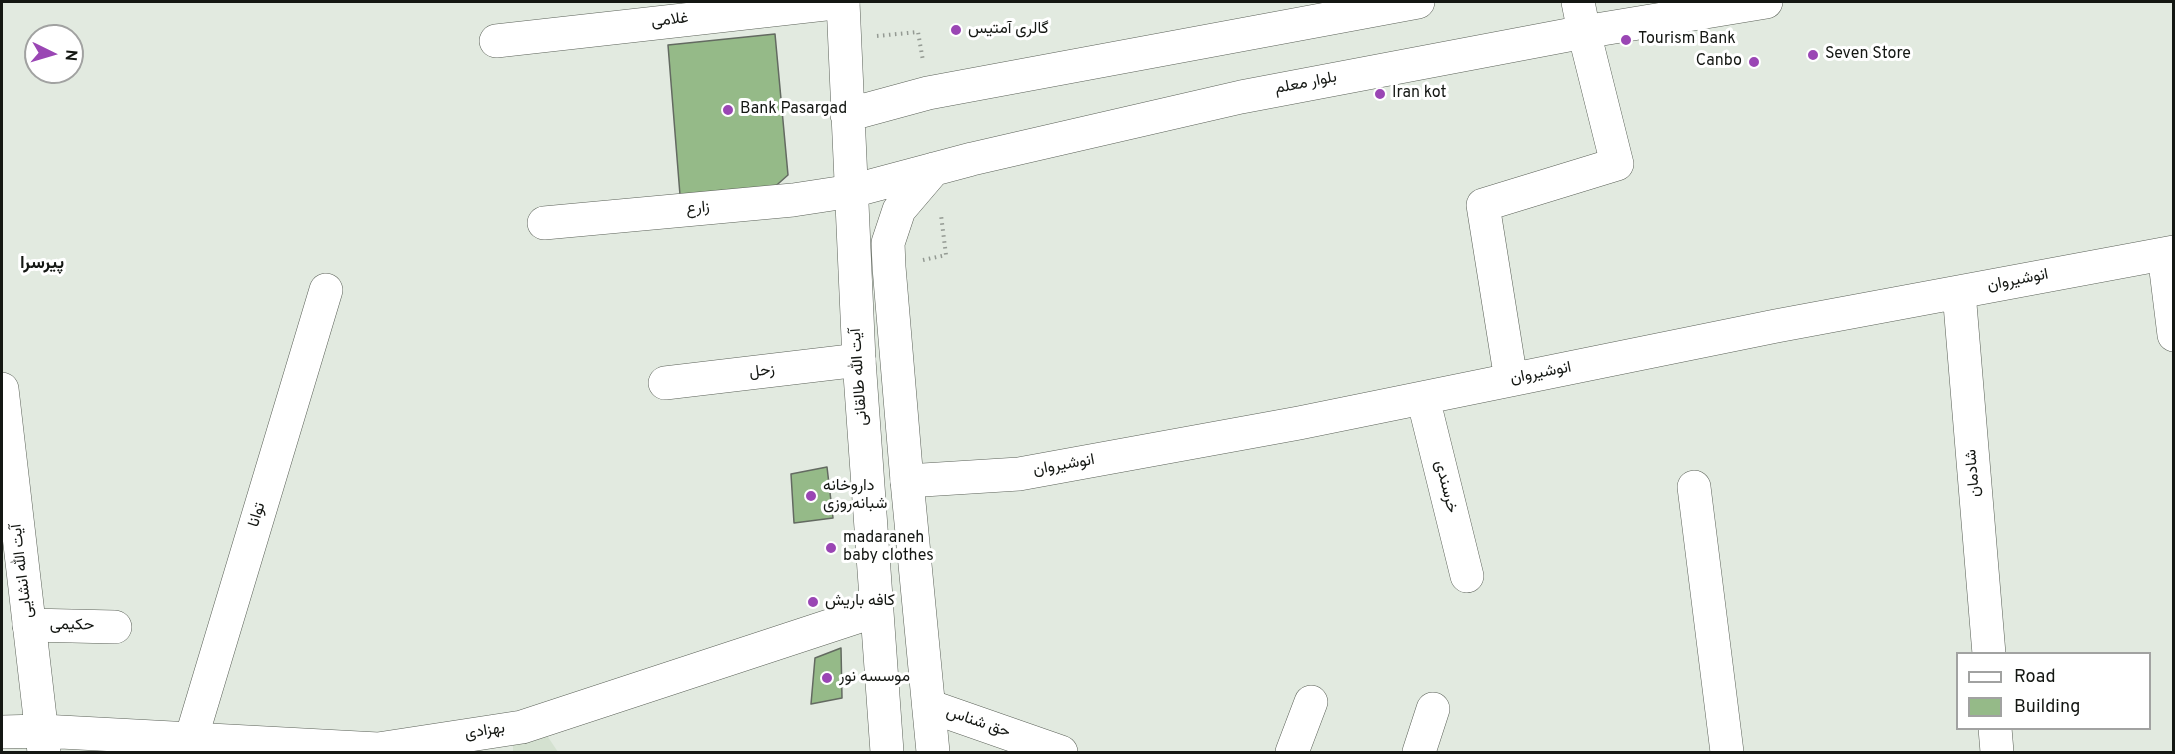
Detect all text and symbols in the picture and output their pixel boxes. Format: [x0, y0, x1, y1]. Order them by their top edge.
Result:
street label: غلامی [650, 10, 690, 32]
place label: گالری آمتیس [968, 20, 1049, 40]
marker: گالری آمتیس [949, 23, 963, 37]
north arrow [24, 24, 84, 84]
place label: Tourism Bank [1638, 30, 1736, 50]
marker: Tourism Bank [1619, 33, 1633, 47]
place label: Seven Store [1825, 45, 1911, 65]
marker: Seven Store [1806, 48, 1820, 62]
text: N [59, 49, 80, 62]
place label: Canbo [1696, 52, 1742, 72]
marker: Canbo [1747, 55, 1761, 69]
street label: بلوار معلم [1273, 69, 1339, 99]
place label: Iran kot [1392, 84, 1447, 104]
marker: Iran kot [1373, 87, 1387, 101]
place label: Bank Pasargad [740, 100, 847, 120]
marker: Bank Pasargad [721, 103, 735, 117]
street label: زارع [685, 198, 711, 220]
district label: پیرسرا [20, 253, 64, 275]
street label: انوشیروان [1986, 266, 2050, 296]
street label: آیت الله طالقانی [847, 328, 873, 426]
street label: انوشیروان [1509, 359, 1573, 389]
street label: زحل [748, 361, 776, 383]
street label: شادمان [1962, 448, 1986, 498]
street label: انوشیروان [1032, 451, 1096, 481]
street label: خرسندی [1429, 459, 1461, 515]
place label: داروخانه شبانه‌روزی [823, 477, 887, 515]
marker: داروخانه شبانه‌روزی [804, 489, 818, 503]
street label: توانا [245, 500, 271, 530]
street label: آیت الله انشایی [8, 523, 38, 619]
place label: madaraneh baby clothes [843, 529, 934, 567]
marker: madaraneh baby clothes [824, 541, 838, 555]
place label: کافه باریش [825, 592, 895, 612]
marker: کافه باریش [806, 595, 820, 609]
street label: حکیمی [50, 616, 94, 636]
legend [1956, 652, 2151, 730]
text: Road [2014, 666, 2056, 689]
place label: موسسه نور [839, 668, 910, 688]
marker: موسسه نور [820, 671, 834, 685]
text: Building [2014, 696, 2080, 719]
street label: حق شناس [943, 703, 1013, 743]
street label: بهزادی [464, 719, 506, 745]

